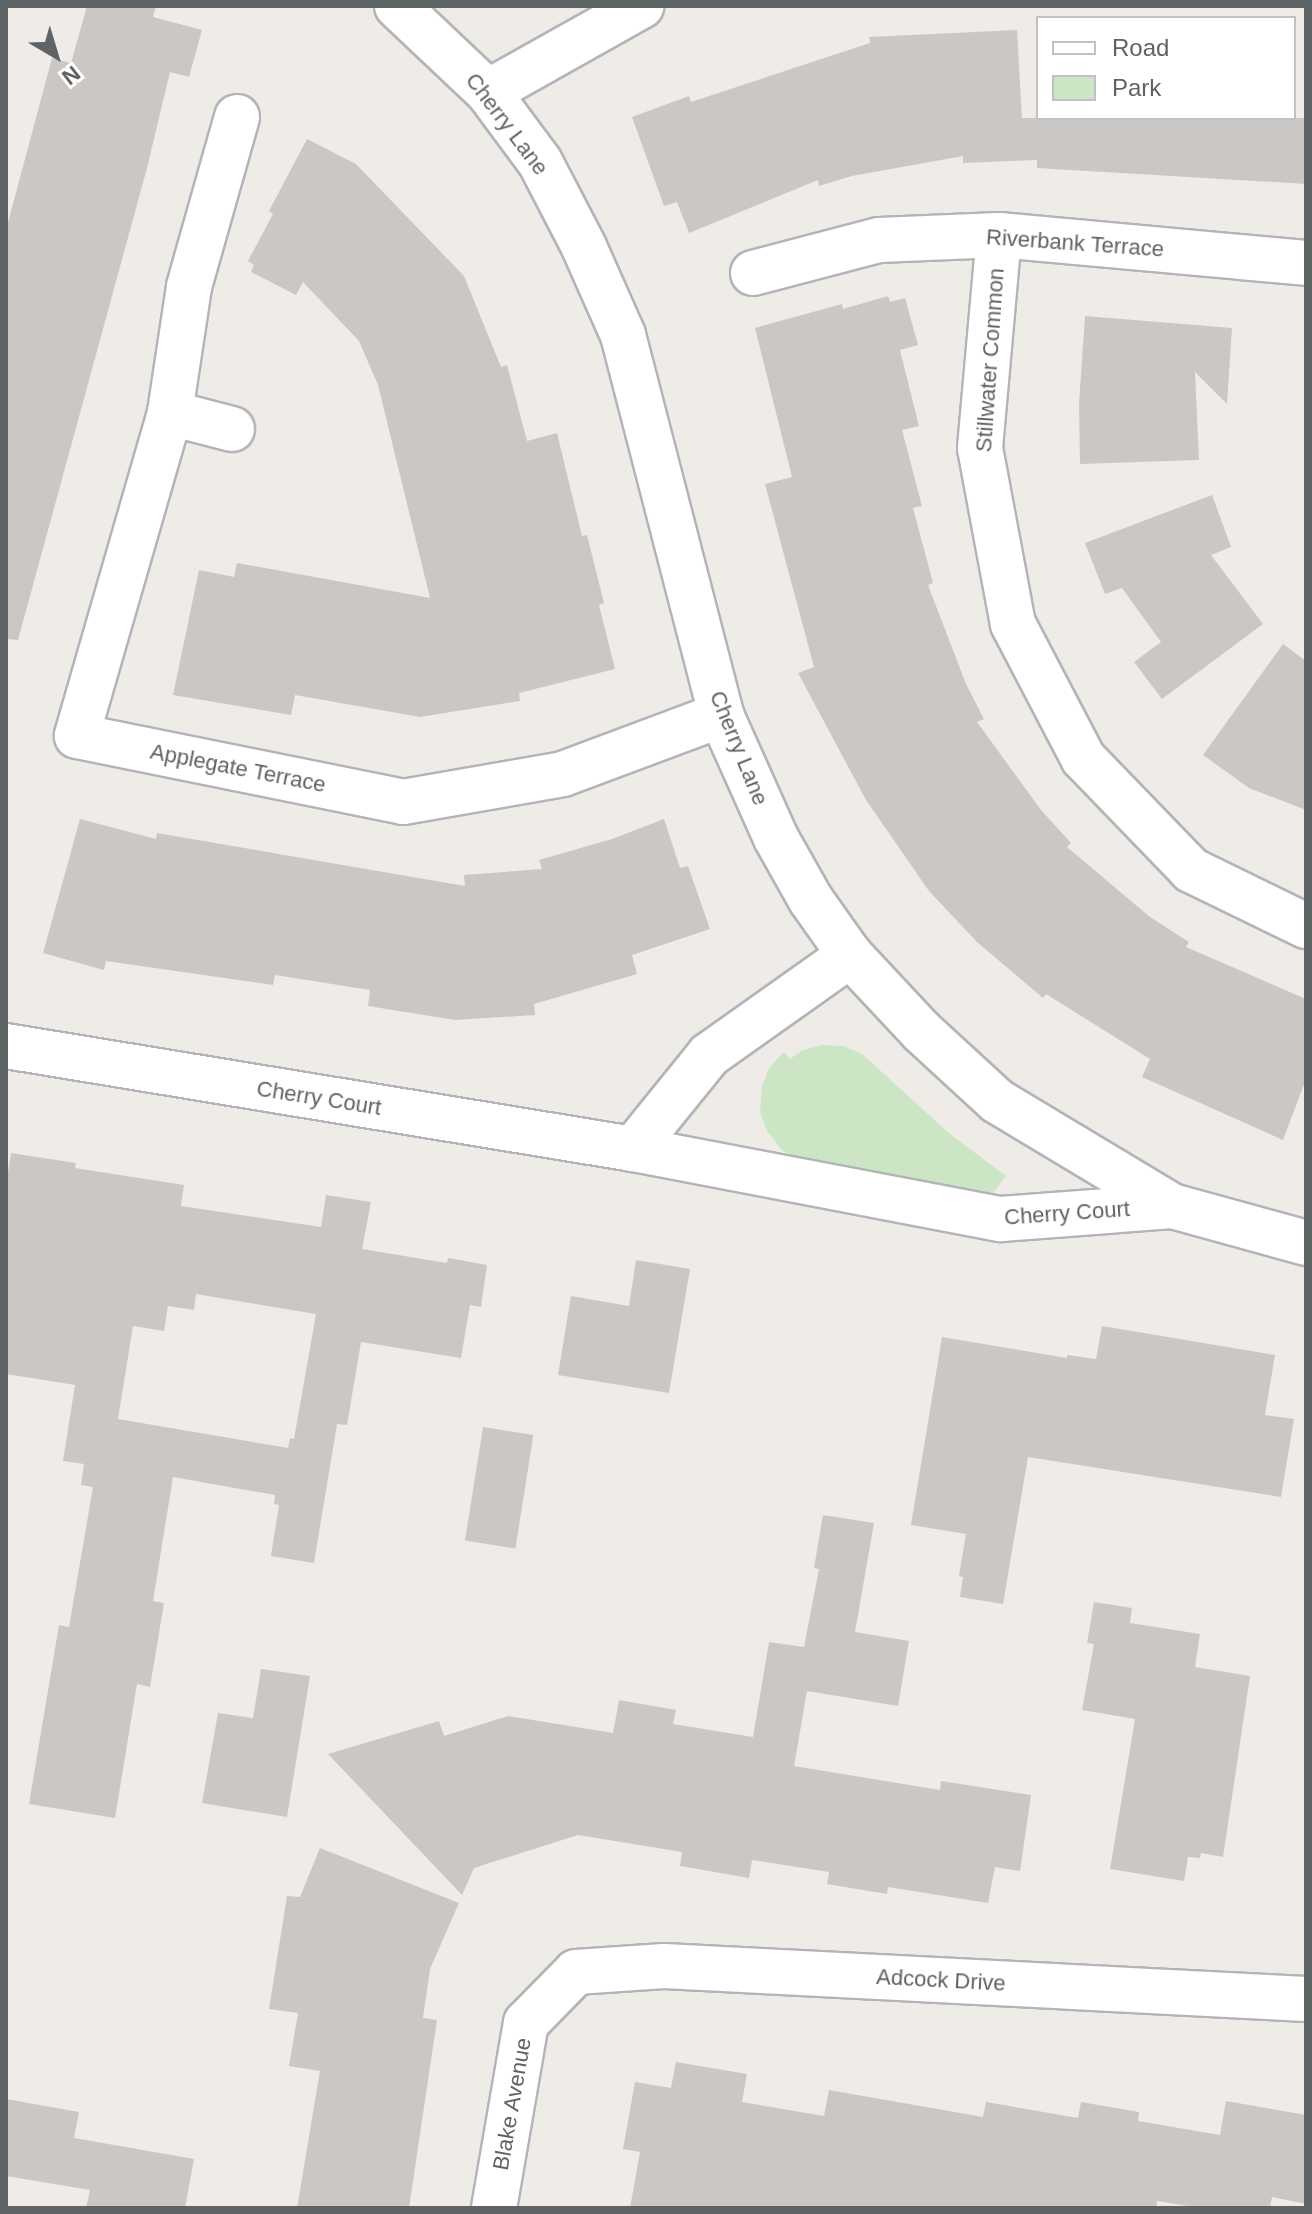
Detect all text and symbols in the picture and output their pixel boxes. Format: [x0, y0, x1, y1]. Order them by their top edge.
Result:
north arrow [16, 16, 96, 96]
legend [1036, 16, 1296, 120]
text: Road [1112, 34, 1169, 61]
text: N [57, 61, 85, 90]
street label: Cherry Lane [460, 68, 554, 180]
text: Park [1112, 74, 1161, 101]
street label: Riverbank Terrace [985, 224, 1165, 262]
street label: Stillwater Common [970, 267, 1010, 453]
street label: Cherry Lane [704, 687, 774, 809]
street label: Applegate Terrace [148, 738, 328, 798]
street label: Cherry Court [255, 1075, 383, 1121]
street label: Cherry Court [1003, 1195, 1131, 1231]
street label: Adcock Drive [876, 1963, 1006, 1997]
street label: Blake Avenue [487, 2035, 537, 2173]

